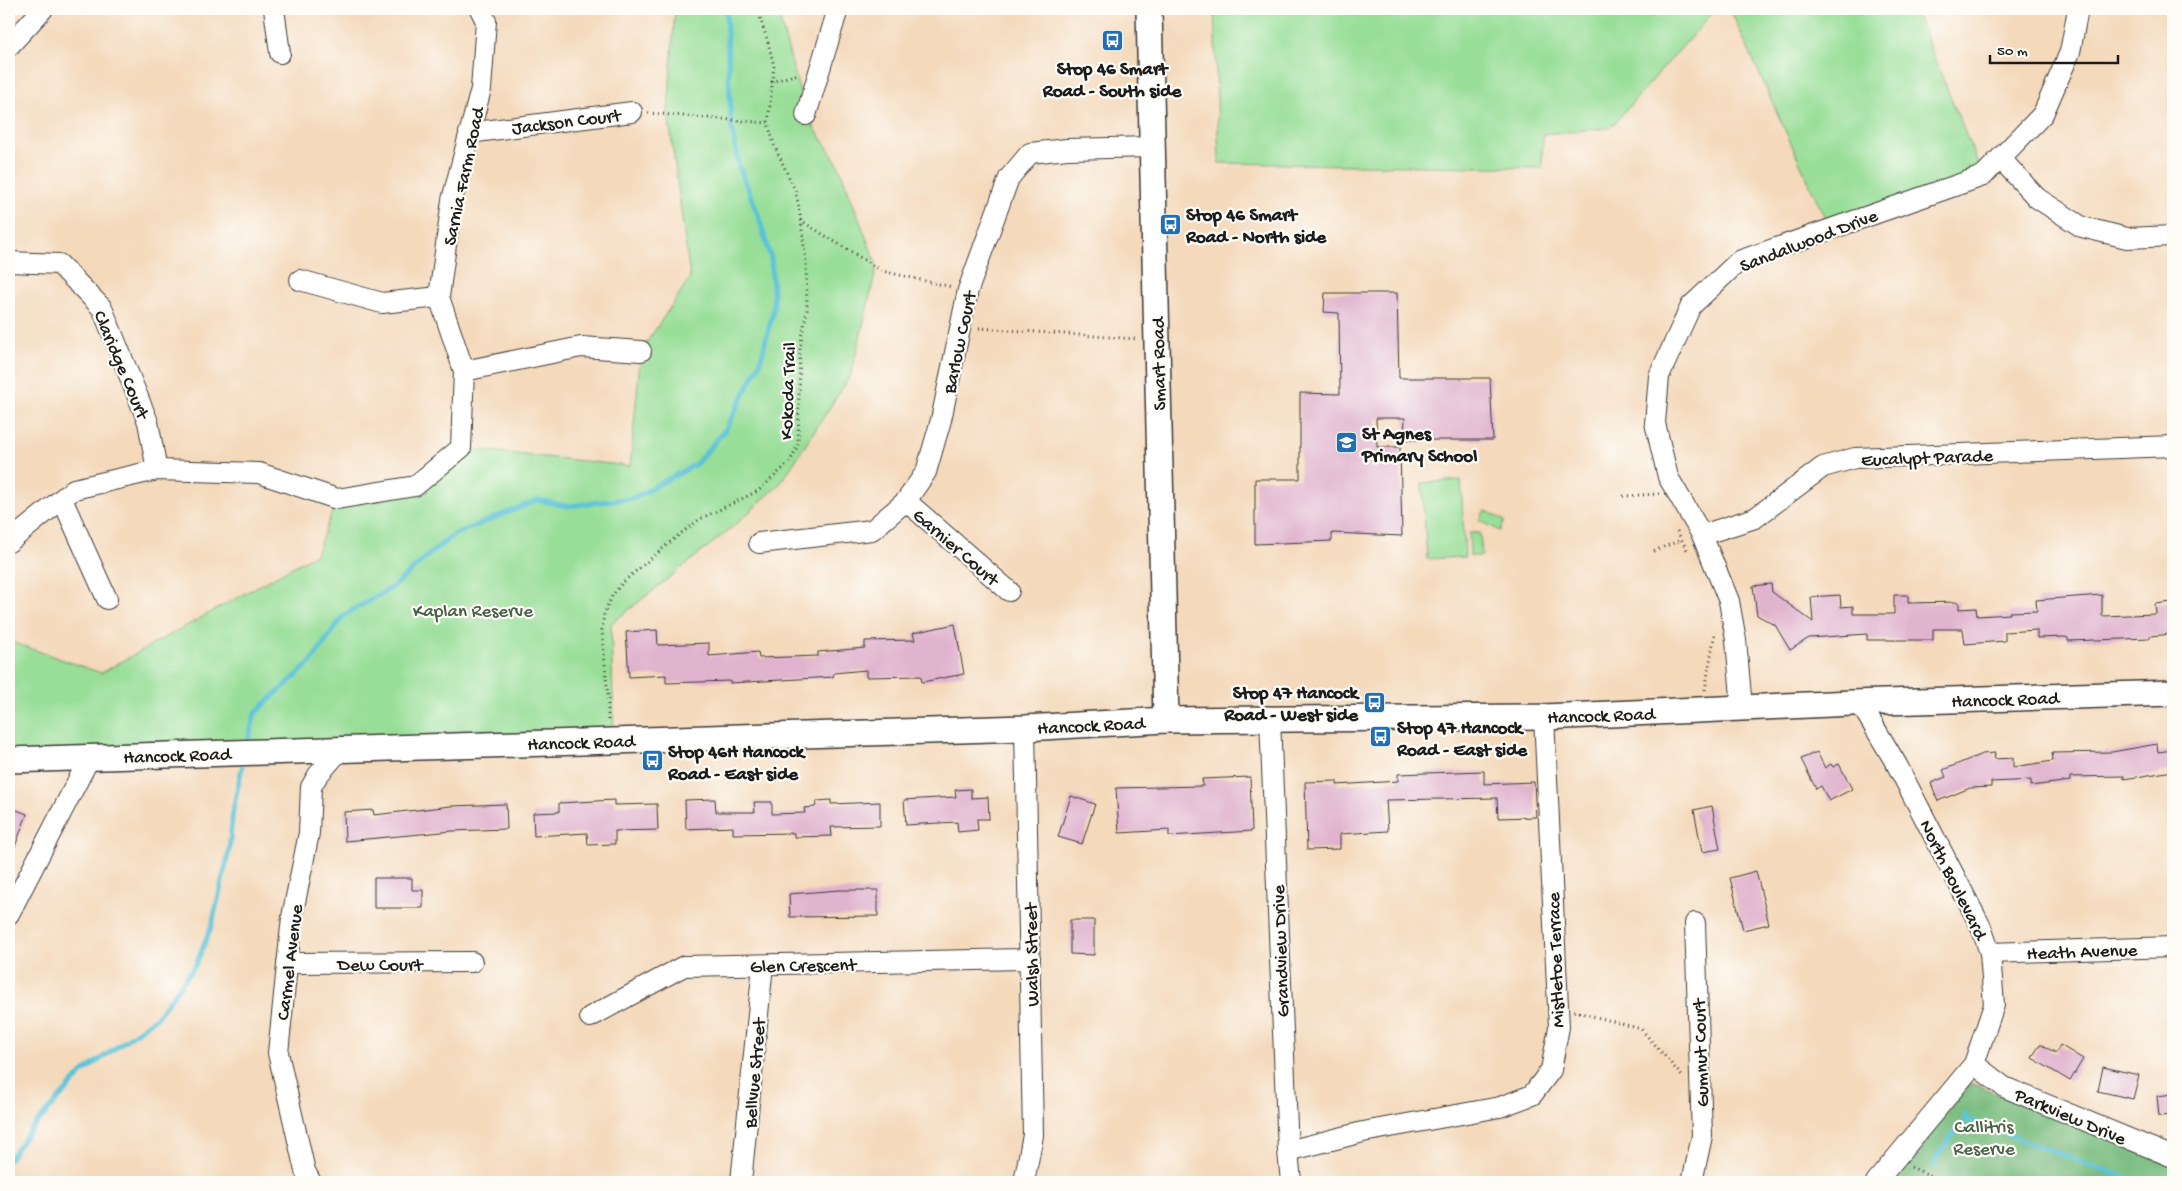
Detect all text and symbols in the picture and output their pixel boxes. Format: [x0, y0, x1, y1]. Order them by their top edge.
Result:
bus stop icon: Stop 46 Smart Road - South side [1100, 29, 1124, 53]
scale bar [1990, 32, 2117, 64]
text: 50 m [1997, 43, 2028, 61]
place label: Stop 46 Smart Road - South side [1042, 59, 1182, 104]
street label: Sarnia Farm Road [440, 104, 492, 248]
street label: Jackson Court [511, 105, 624, 142]
place label: Stop 46 Smart Road - North side [1185, 205, 1327, 250]
street label: Sandalwood Drive [1737, 205, 1882, 279]
bus stop icon: Stop 46 Smart Road - North side [1158, 212, 1182, 236]
street label: Barlow Court [939, 287, 984, 397]
street label: Claridge Court [87, 308, 154, 425]
street label: Smart Road [1148, 315, 1173, 411]
street label: Kokoda Trail [776, 342, 803, 440]
place label: St Agnes Primary School [1361, 424, 1477, 469]
school or university icon: St Agnes Primary School [1334, 431, 1358, 455]
street label: Eucalypt Parade [1861, 446, 1994, 473]
street label: Garnier Court [907, 505, 1004, 594]
park label: Kaplan Reserve [413, 601, 533, 624]
place label: Stop 47 Hancock Road - West side [1223, 683, 1361, 728]
street label: Hancock Road [1951, 688, 2061, 715]
bus stop icon: Stop 47 Hancock Road - West side [1362, 690, 1386, 714]
street label: Hancock Road [1547, 704, 1657, 731]
street label: Hancock Road [1037, 713, 1147, 742]
place label: Stop 47 Hancock Road - East side [1396, 718, 1528, 763]
bus stop icon: Stop 47 Hancock Road - East side [1369, 725, 1393, 749]
street label: Hancock Road [527, 731, 637, 758]
place label: Stop 46H Hancock Road - East side [667, 742, 806, 787]
street label: Hancock Road [123, 744, 233, 771]
bus stop icon: Stop 46H Hancock Road - East side [640, 749, 664, 773]
street label: North Boulevard [1913, 817, 1992, 946]
street label: Grandview Drive [1269, 884, 1296, 1017]
street label: Mistletoe Terrace [1544, 892, 1571, 1028]
street label: Walsh Street [1021, 901, 1046, 1007]
street label: Carmel Avenue [273, 903, 310, 1022]
street label: Heath Avenue [2026, 940, 2138, 967]
street label: Dew Court [336, 955, 425, 978]
street label: Glen Crescent [750, 955, 859, 980]
street label: Gumnut Court [1689, 996, 1716, 1107]
street label: Bellvue Street [740, 1015, 773, 1130]
street label: Parkview Drive [2009, 1084, 2129, 1152]
park label: Callitris Reserve [1953, 1117, 2015, 1162]

